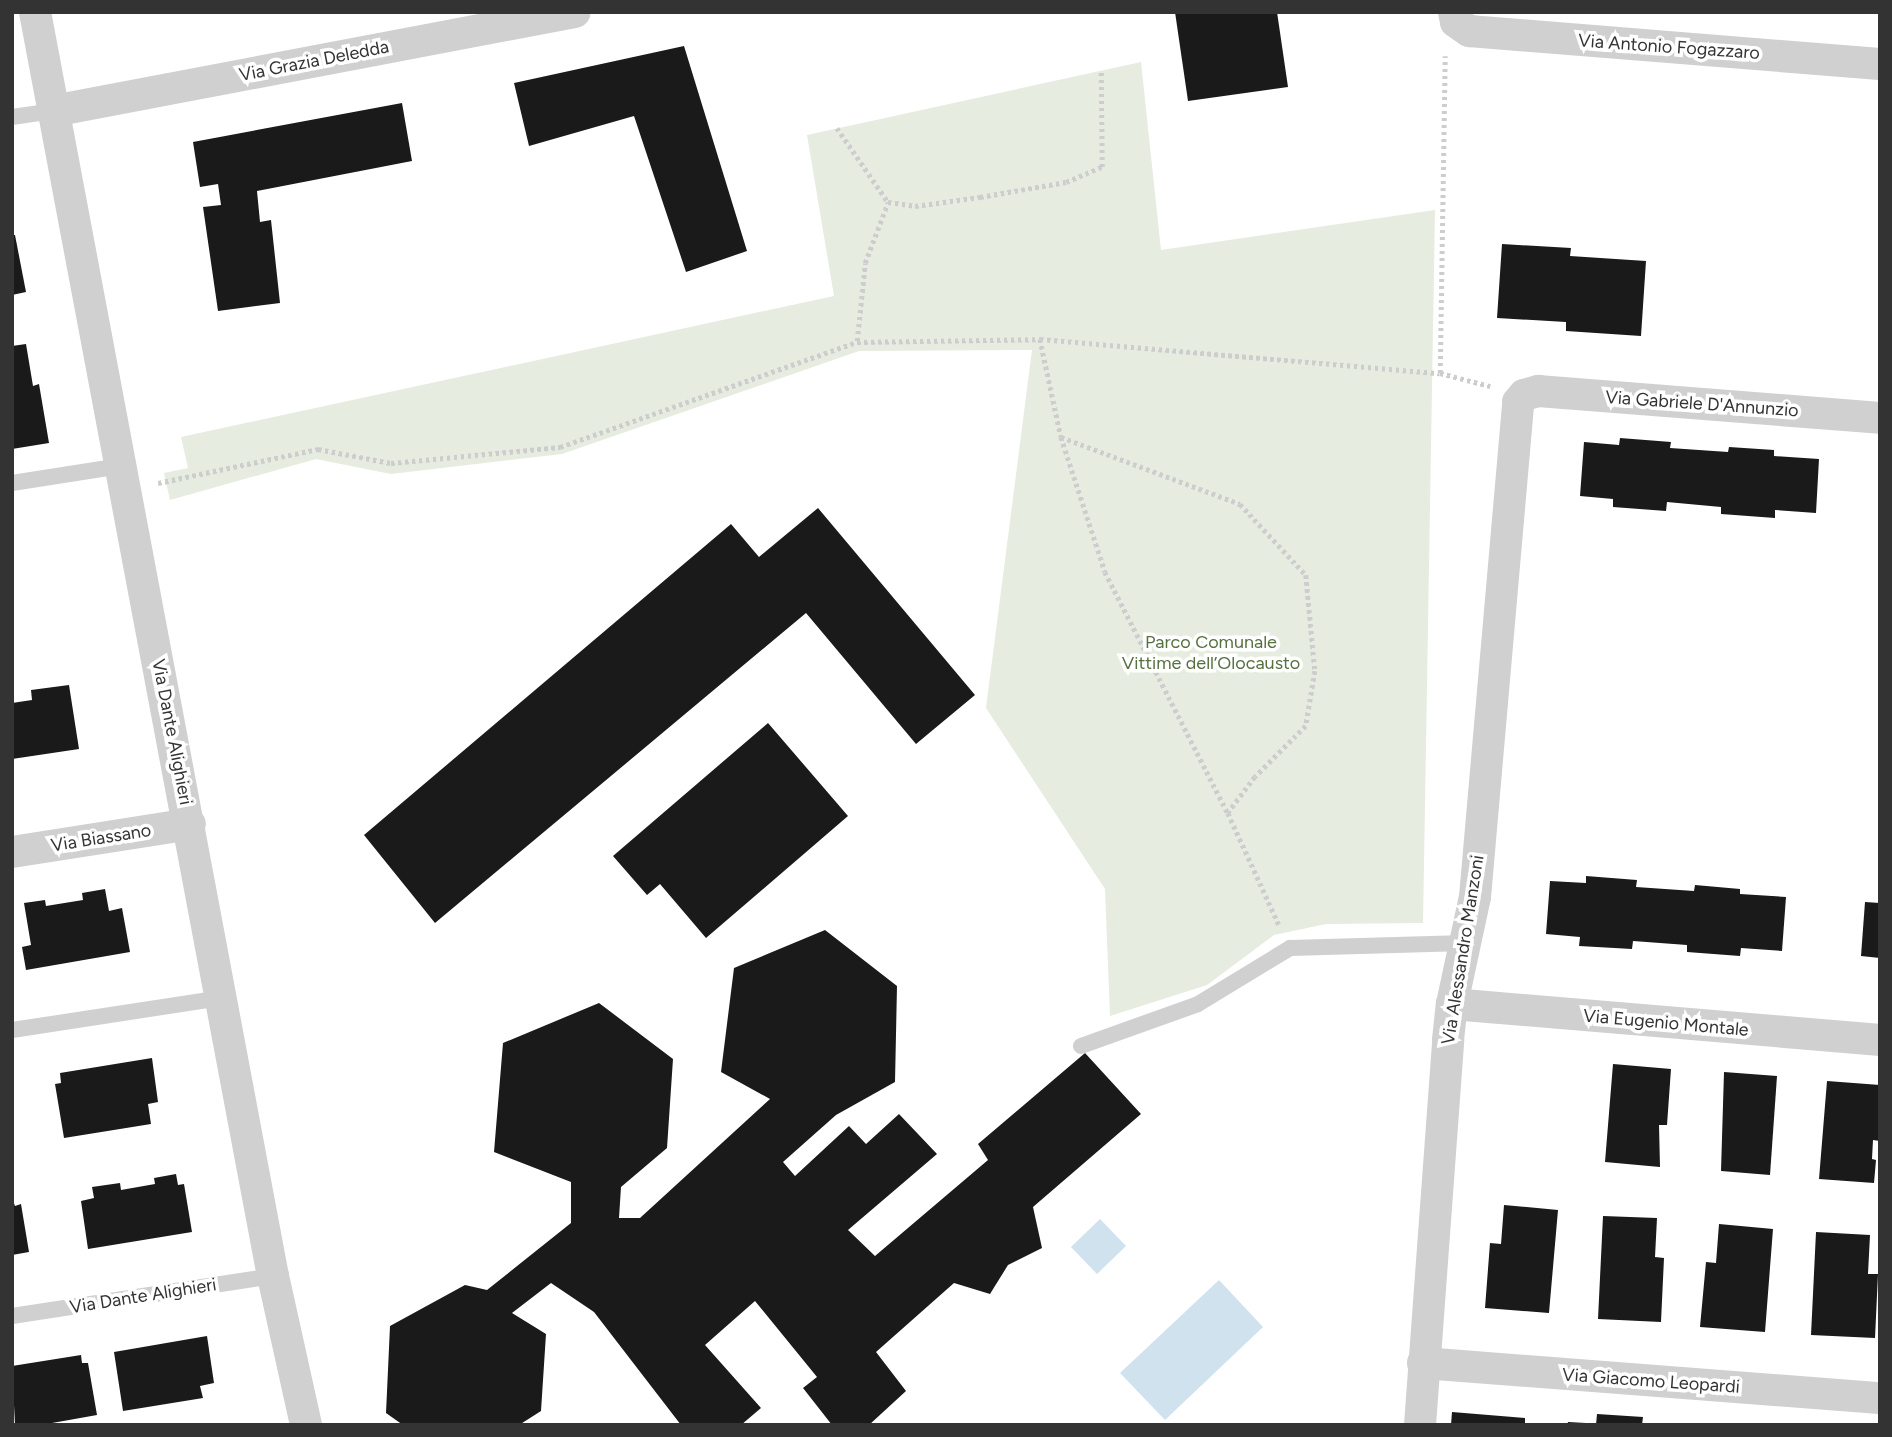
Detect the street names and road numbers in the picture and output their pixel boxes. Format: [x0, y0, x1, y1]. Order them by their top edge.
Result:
street label: Via Antonio Fogazzaro [1577, 30, 1761, 64]
street label: Via Grazia Deledda [237, 36, 391, 86]
street label: Via Gabriele D'Annunzio [1605, 386, 1799, 422]
street label: Via Dante Alighieri [147, 657, 197, 807]
street label: Via Biassano [49, 819, 153, 857]
street label: Via Alessandro Manzoni [1437, 854, 1489, 1046]
street label: Via Eugenio Montale [1582, 1005, 1750, 1041]
street label: Via Dante Alighieri [68, 1274, 218, 1318]
street label: Via Giacomo Leopardi [1561, 1364, 1741, 1398]

